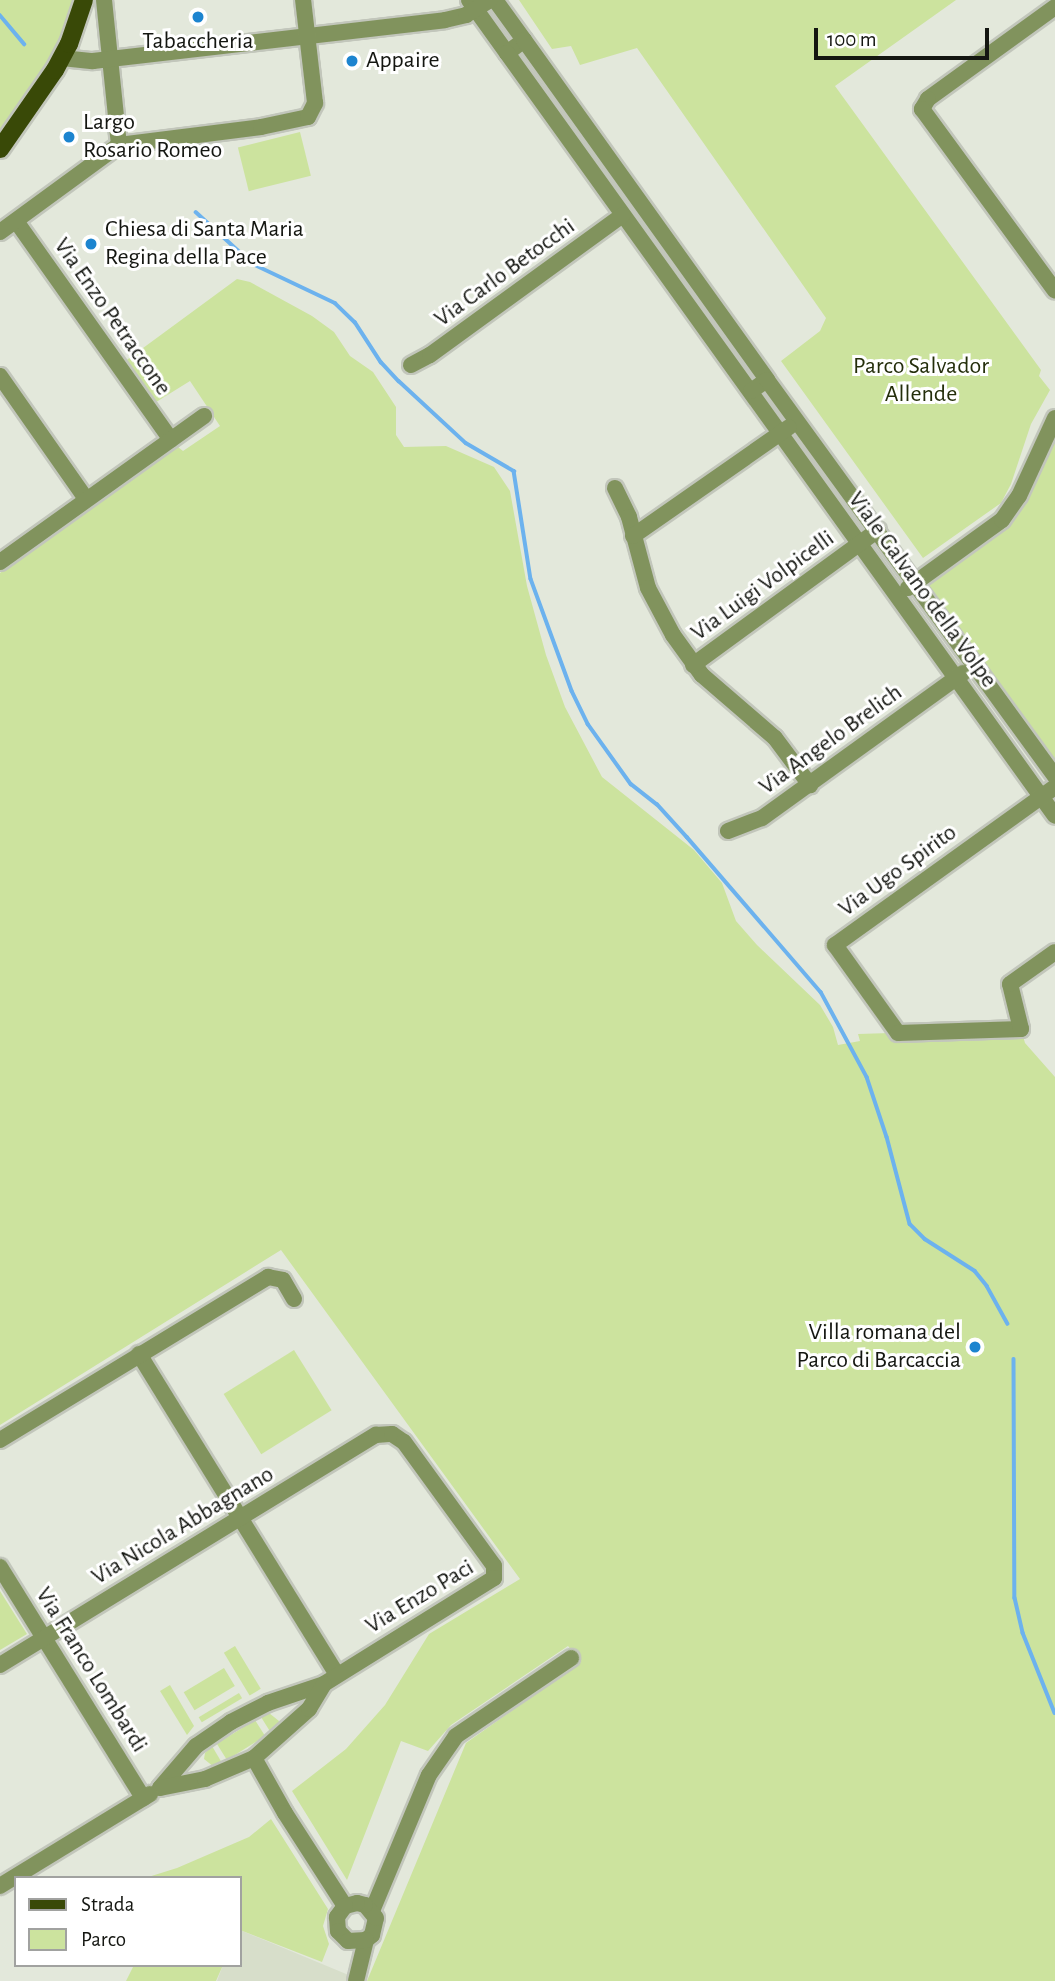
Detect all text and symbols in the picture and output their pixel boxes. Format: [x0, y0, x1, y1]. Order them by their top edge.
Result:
marker: Tabaccheria [190, 9, 206, 25]
scale bar [817, 14, 992, 58]
place label: Tabaccheria [142, 28, 254, 56]
text: 100 m [827, 29, 877, 50]
place label: Appaire [366, 47, 440, 75]
marker: Appaire [344, 53, 360, 69]
place label: Largo Rosario Romeo [83, 109, 222, 165]
marker: Largo Rosario Romeo [61, 129, 77, 145]
street label: Via Carlo Betocchi [429, 212, 581, 334]
place label: Chiesa di Santa Maria Regina della Pace [105, 216, 304, 272]
street label: Via Enzo Petraccone [47, 233, 177, 401]
marker: Chiesa di Santa Maria Regina della Pace [83, 236, 99, 252]
park label: Parco Salvador Allende [853, 353, 989, 409]
street label: Viale Galvano della Volpe [841, 486, 1003, 694]
street label: Via Luigi Volpicelli [686, 524, 840, 648]
street label: Via Angelo Brelich [754, 678, 908, 802]
street label: Via Ugo Spirito [833, 819, 963, 923]
place label: Villa romana del Parco di Barcaccia [796, 1319, 961, 1375]
marker: Villa romana del Parco di Barcaccia [967, 1339, 983, 1355]
street label: Via Nicola Abbagnano [87, 1460, 279, 1592]
street label: Via Enzo Paci [361, 1553, 479, 1641]
street label: Via Franco Lombardi [29, 1582, 153, 1758]
legend [14, 1876, 242, 1967]
text: Strada [81, 1894, 134, 1915]
text: Parco [81, 1929, 126, 1950]

